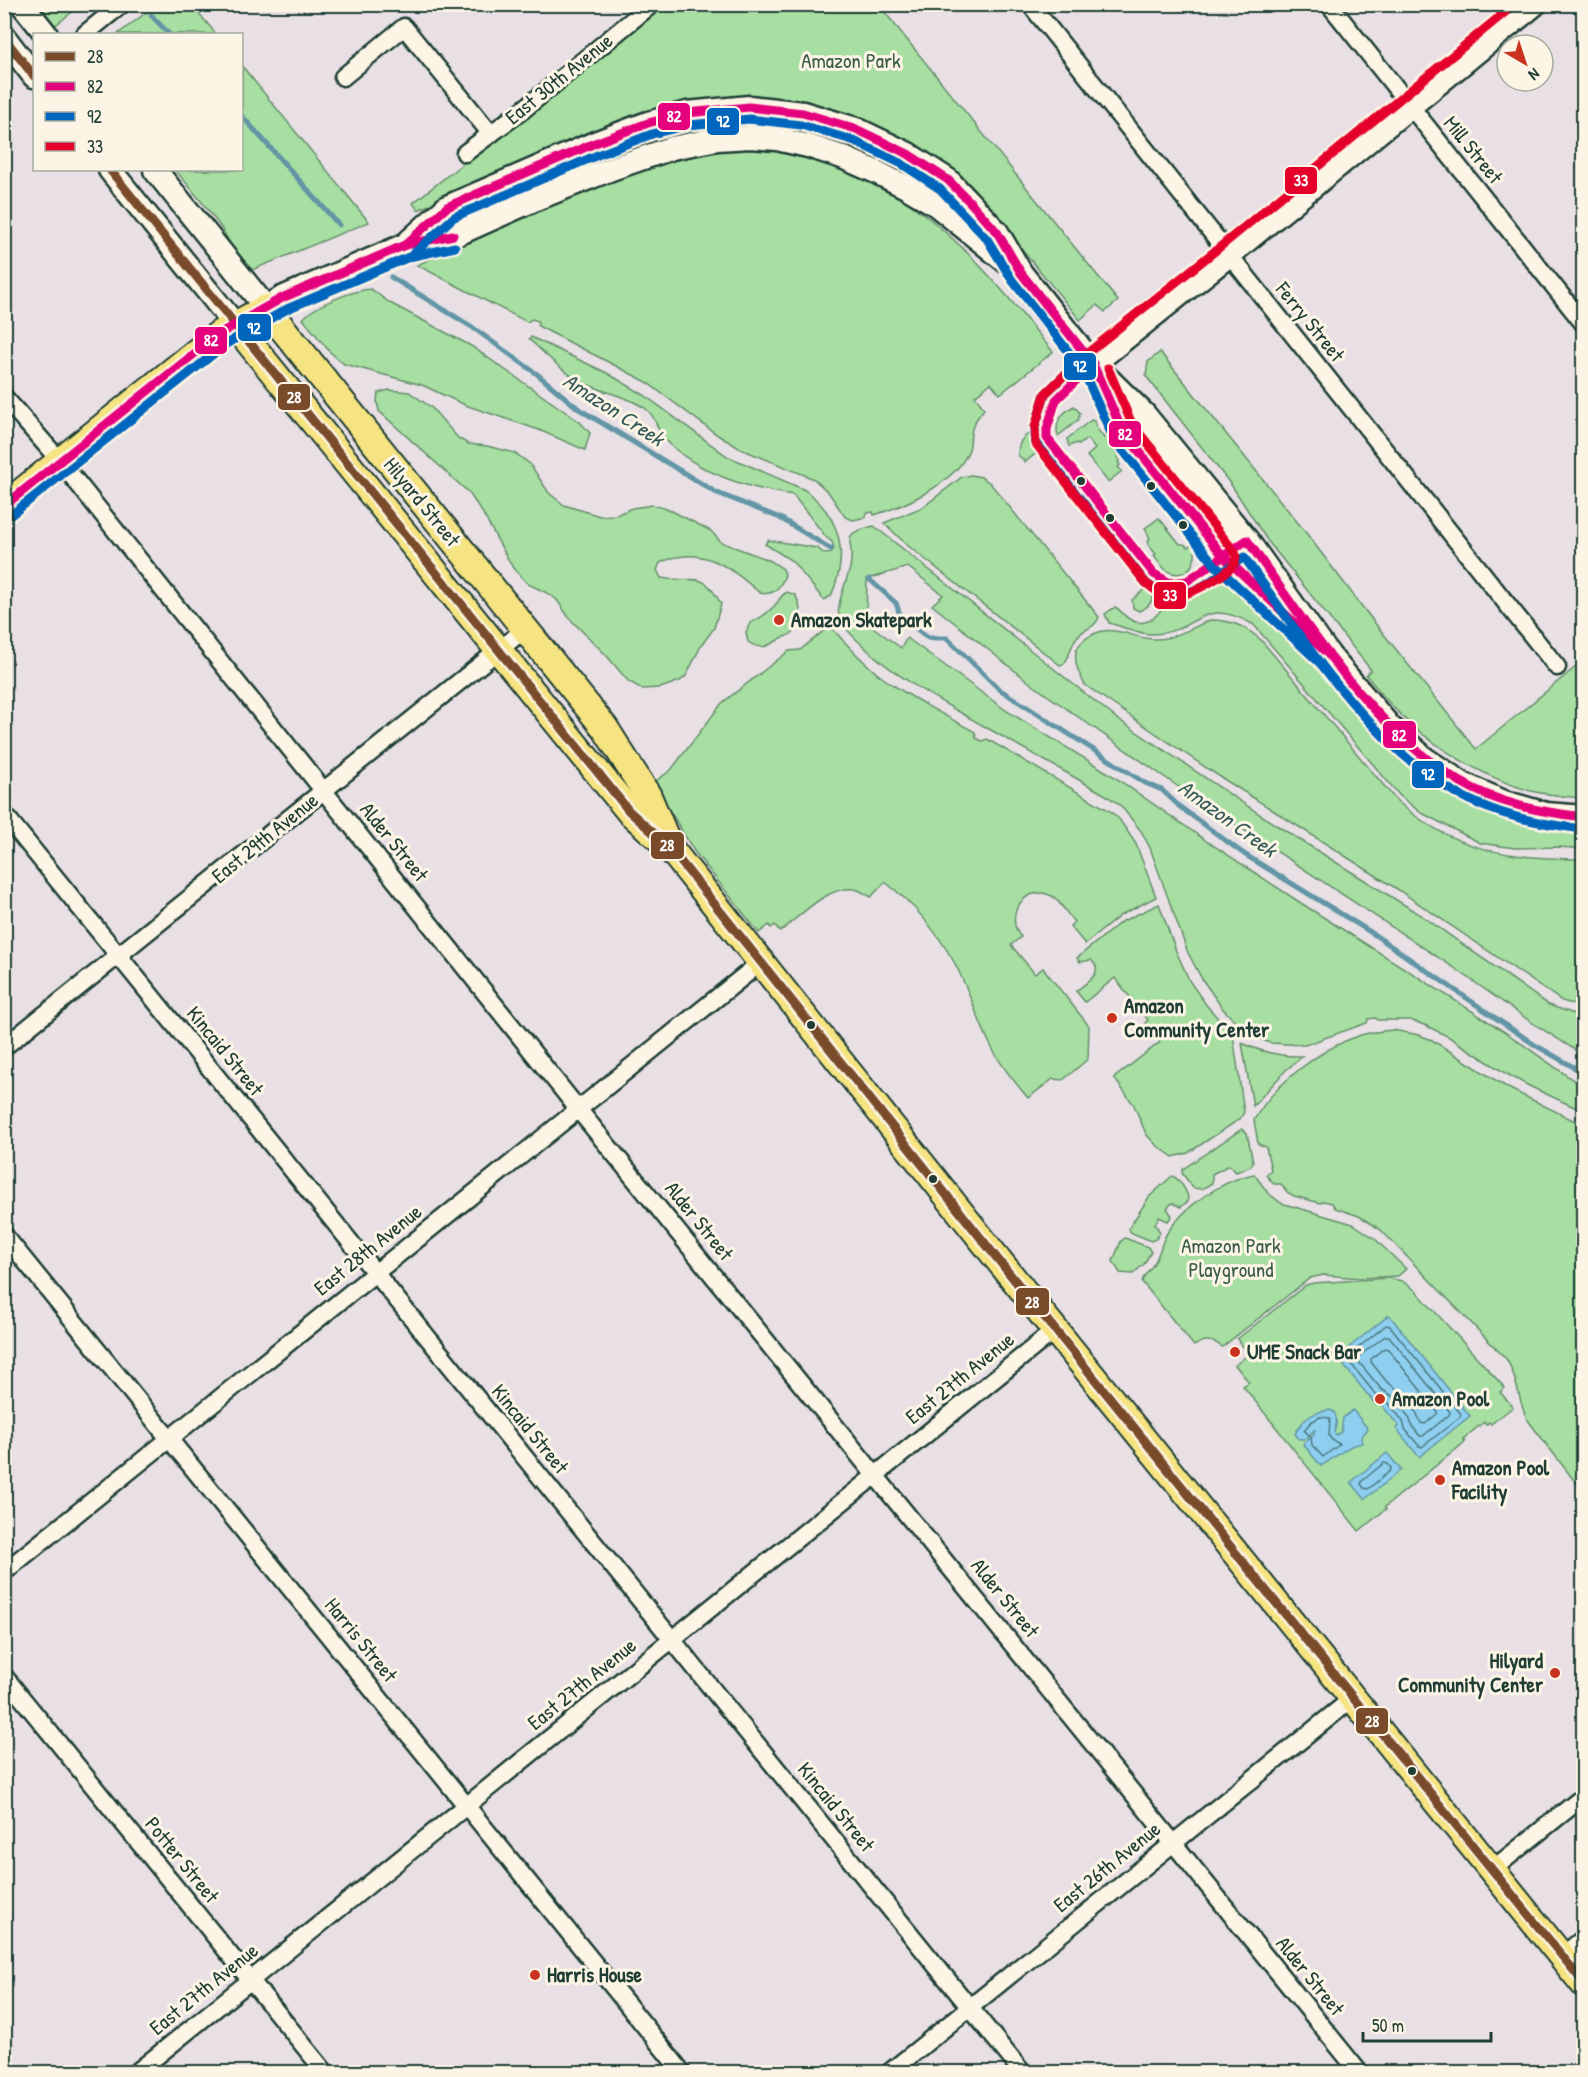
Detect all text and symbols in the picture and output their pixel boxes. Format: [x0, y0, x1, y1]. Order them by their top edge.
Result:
street label: East 30th Avenue [499, 26, 619, 131]
legend [33, 33, 243, 171]
north arrow [1495, 33, 1555, 93]
text: 28 [87, 44, 103, 69]
park label: Amazon Park [801, 46, 901, 75]
text: N [1524, 63, 1545, 86]
text: 82 [87, 74, 104, 99]
line badge: 82 [657, 102, 691, 131]
text: 92 [87, 104, 103, 129]
text: 82 [667, 105, 682, 127]
line badge: 92 [706, 107, 740, 136]
street label: Mill Street [1437, 109, 1510, 190]
text: 92 [716, 110, 730, 132]
text: 33 [87, 134, 103, 159]
line badge: 33 [1284, 166, 1318, 195]
text: 33 [1294, 169, 1308, 191]
street label: Ferry Street [1269, 275, 1352, 368]
line badge: 92 [237, 313, 272, 342]
text: 92 [247, 317, 261, 339]
line badge: 82 [194, 326, 228, 355]
text: 82 [204, 329, 219, 351]
line badge: 92 [1063, 352, 1097, 381]
text: 92 [1073, 355, 1087, 377]
water label: Amazon Creek [558, 365, 672, 454]
line badge: 28 [277, 383, 311, 411]
text: 28 [287, 386, 301, 408]
line badge: 82 [1108, 420, 1142, 448]
text: 82 [1118, 423, 1133, 445]
street label: Hilyard Street [377, 451, 468, 553]
unlabelled marker [1075, 475, 1087, 487]
unlabelled marker [1145, 480, 1157, 492]
unlabelled marker [1104, 512, 1116, 524]
unlabelled marker [1177, 519, 1189, 531]
line badge: 33 [1153, 581, 1187, 610]
text: 33 [1163, 584, 1177, 606]
place label: Amazon Skatepark [791, 605, 932, 635]
marker: Amazon Skatepark [772, 613, 786, 627]
line badge: 82 [1382, 720, 1417, 749]
text: 82 [1392, 724, 1407, 746]
line badge: 92 [1411, 760, 1445, 789]
text: 92 [1421, 763, 1435, 785]
water label: Amazon Creek [1173, 772, 1285, 865]
street label: East 29th Avenue [205, 786, 324, 890]
street label: Alder Street [353, 796, 436, 888]
line badge: 28 [650, 831, 685, 860]
text: 28 [660, 834, 674, 856]
place label: Amazon Community Center [1124, 991, 1270, 1045]
street label: Kincaid Street [180, 1000, 271, 1102]
marker: Amazon Community Center [1105, 1011, 1119, 1025]
unlabelled marker [805, 1019, 817, 1031]
unlabelled marker [927, 1173, 939, 1185]
street label: Alder Street [658, 1175, 741, 1267]
street label: East 28th Avenue [308, 1197, 428, 1302]
park label: Amazon Park Playground [1181, 1231, 1281, 1284]
line badge: 28 [1015, 1287, 1050, 1316]
text: 28 [1025, 1291, 1039, 1313]
street label: East 27th Avenue [899, 1325, 1020, 1430]
place label: UME Snack Bar [1247, 1337, 1362, 1366]
marker: UME Snack Bar [1228, 1345, 1242, 1359]
street label: Kincaid Street [485, 1378, 576, 1480]
place label: Amazon Pool [1392, 1384, 1490, 1413]
marker: Amazon Pool [1373, 1392, 1387, 1406]
place label: Amazon Pool Facility [1451, 1453, 1550, 1507]
marker: Amazon Pool Facility [1433, 1473, 1447, 1487]
street label: Alder Street [964, 1552, 1047, 1644]
street label: Harris Street [318, 1591, 405, 1689]
street label: East 27th Avenue [521, 1631, 642, 1736]
place label: Hilyard Community Center [1398, 1646, 1544, 1700]
marker: Hilyard Community Center [1548, 1666, 1562, 1680]
line badge: 28 [1355, 1707, 1389, 1735]
text: 28 [1365, 1710, 1379, 1732]
street label: Kincaid Street [791, 1756, 882, 1858]
unlabelled marker [1406, 1765, 1418, 1777]
street label: Potter Street [139, 1810, 227, 1909]
street label: East 26th Avenue [1047, 1814, 1166, 1919]
street label: Alder Street [1269, 1930, 1352, 2022]
street label: East 27th Avenue [143, 1936, 264, 2041]
place label: Harris House [547, 1960, 643, 1989]
marker: Harris House [528, 1968, 542, 1982]
scale bar [1363, 2005, 1490, 2043]
text: 50 m [1372, 2013, 1404, 2038]

